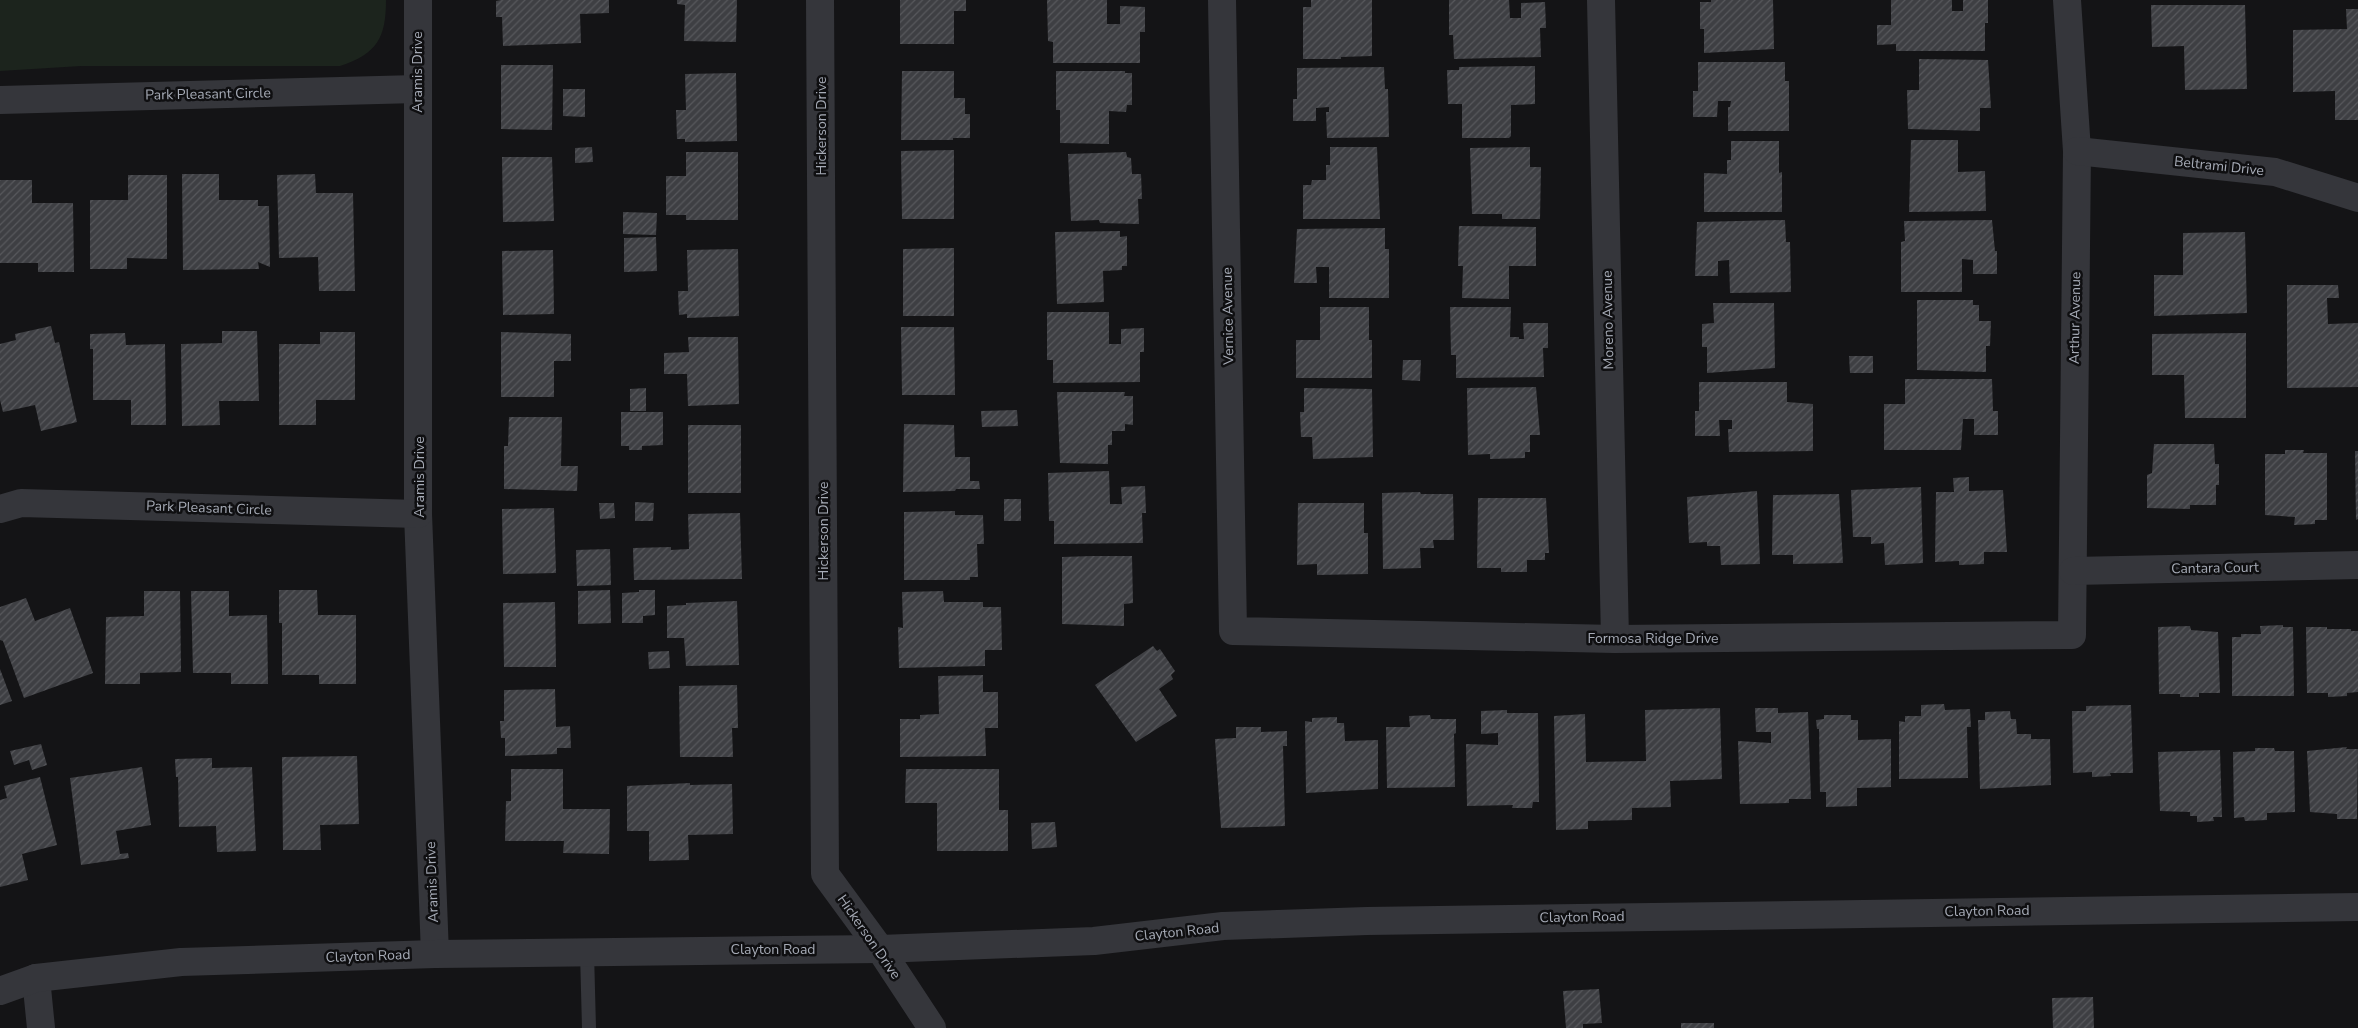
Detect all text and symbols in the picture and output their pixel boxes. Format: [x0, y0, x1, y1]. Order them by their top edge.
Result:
street label: Aramis Drive [408, 31, 427, 113]
street label: Hickerson Drive [812, 77, 831, 175]
street label: Park Pleasant Circle [145, 83, 271, 105]
street label: Beltrami Drive [2173, 152, 2265, 180]
street label: Vernice Avenue [1218, 267, 1238, 366]
street label: Moreno Avenue [1598, 270, 1618, 370]
street label: Arthur Avenue [2065, 272, 2085, 364]
street label: Aramis Drive [410, 436, 429, 518]
street label: Hickerson Drive [814, 482, 833, 580]
street label: Park Pleasant Circle [146, 496, 272, 520]
street label: Cantara Court [2171, 558, 2259, 578]
street label: Formosa Ridge Drive [1588, 629, 1718, 648]
street label: Aramis Drive [421, 841, 443, 923]
street label: Hickerson Drive [833, 891, 905, 983]
street label: Clayton Road [1944, 901, 2030, 921]
street label: Clayton Road [1539, 907, 1625, 927]
street label: Clayton Road [1134, 918, 1220, 946]
street label: Clayton Road [731, 940, 815, 959]
street label: Clayton Road [325, 945, 411, 967]

